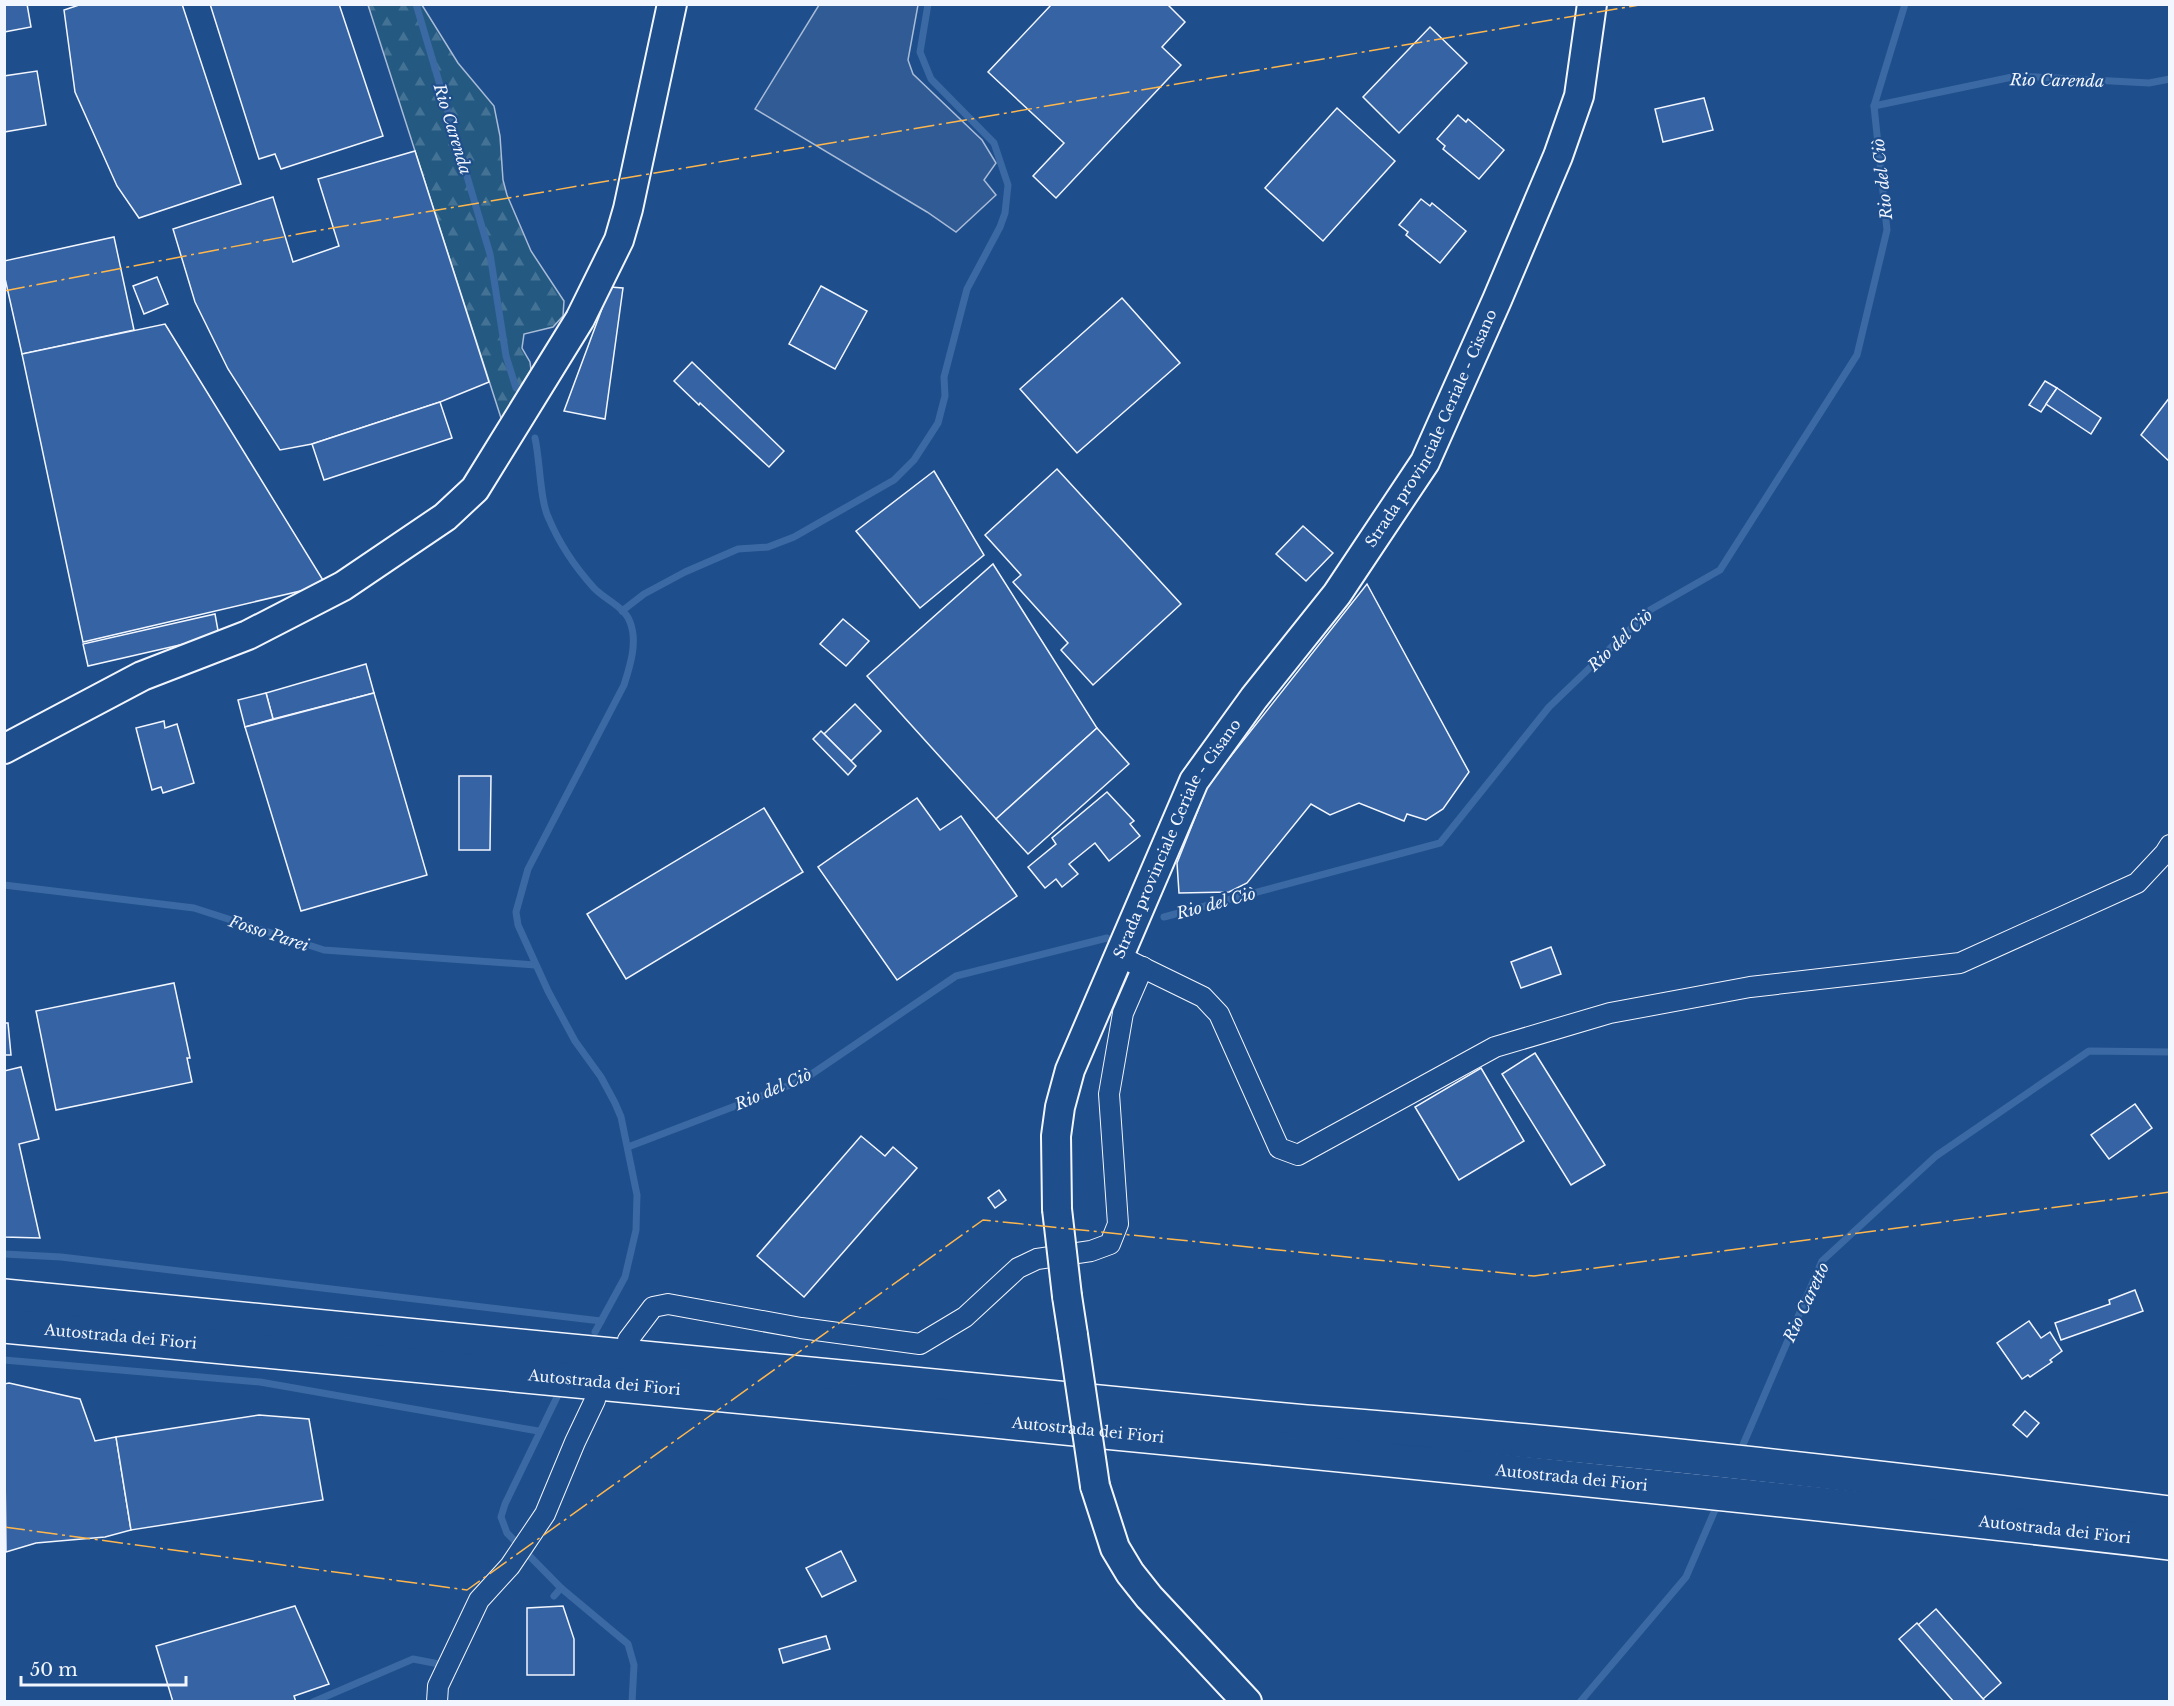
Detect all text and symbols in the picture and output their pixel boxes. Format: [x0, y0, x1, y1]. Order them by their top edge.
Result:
water label: Rio Carenda [2009, 69, 2104, 91]
water label: Rio Carenda [429, 80, 476, 177]
water label: Rio del Ciò [1868, 137, 1896, 222]
street label: Strada provinciale Ceriale - Cisano [1361, 306, 1501, 551]
water label: Rio del Ciò [1583, 605, 1657, 676]
street label: Strada provinciale Ceriale - Cisano [1109, 715, 1245, 961]
water label: Rio del Ciò [1173, 883, 1258, 923]
water label: Fosso Parei [226, 910, 312, 955]
water label: Rio del Ciò [731, 1064, 814, 1115]
water label: Rio Caretto [1778, 1259, 1833, 1346]
street label: Autostrada dei Fiori [43, 1320, 198, 1353]
street label: Autostrada dei Fiori [526, 1365, 681, 1399]
street label: Autostrada dei Fiori [1010, 1413, 1165, 1447]
street label: Autostrada dei Fiori [1494, 1460, 1649, 1495]
street label: Autostrada dei Fiori [1977, 1511, 2132, 1547]
scale bar [21, 1649, 186, 1687]
text: 50 m [30, 1659, 78, 1681]

